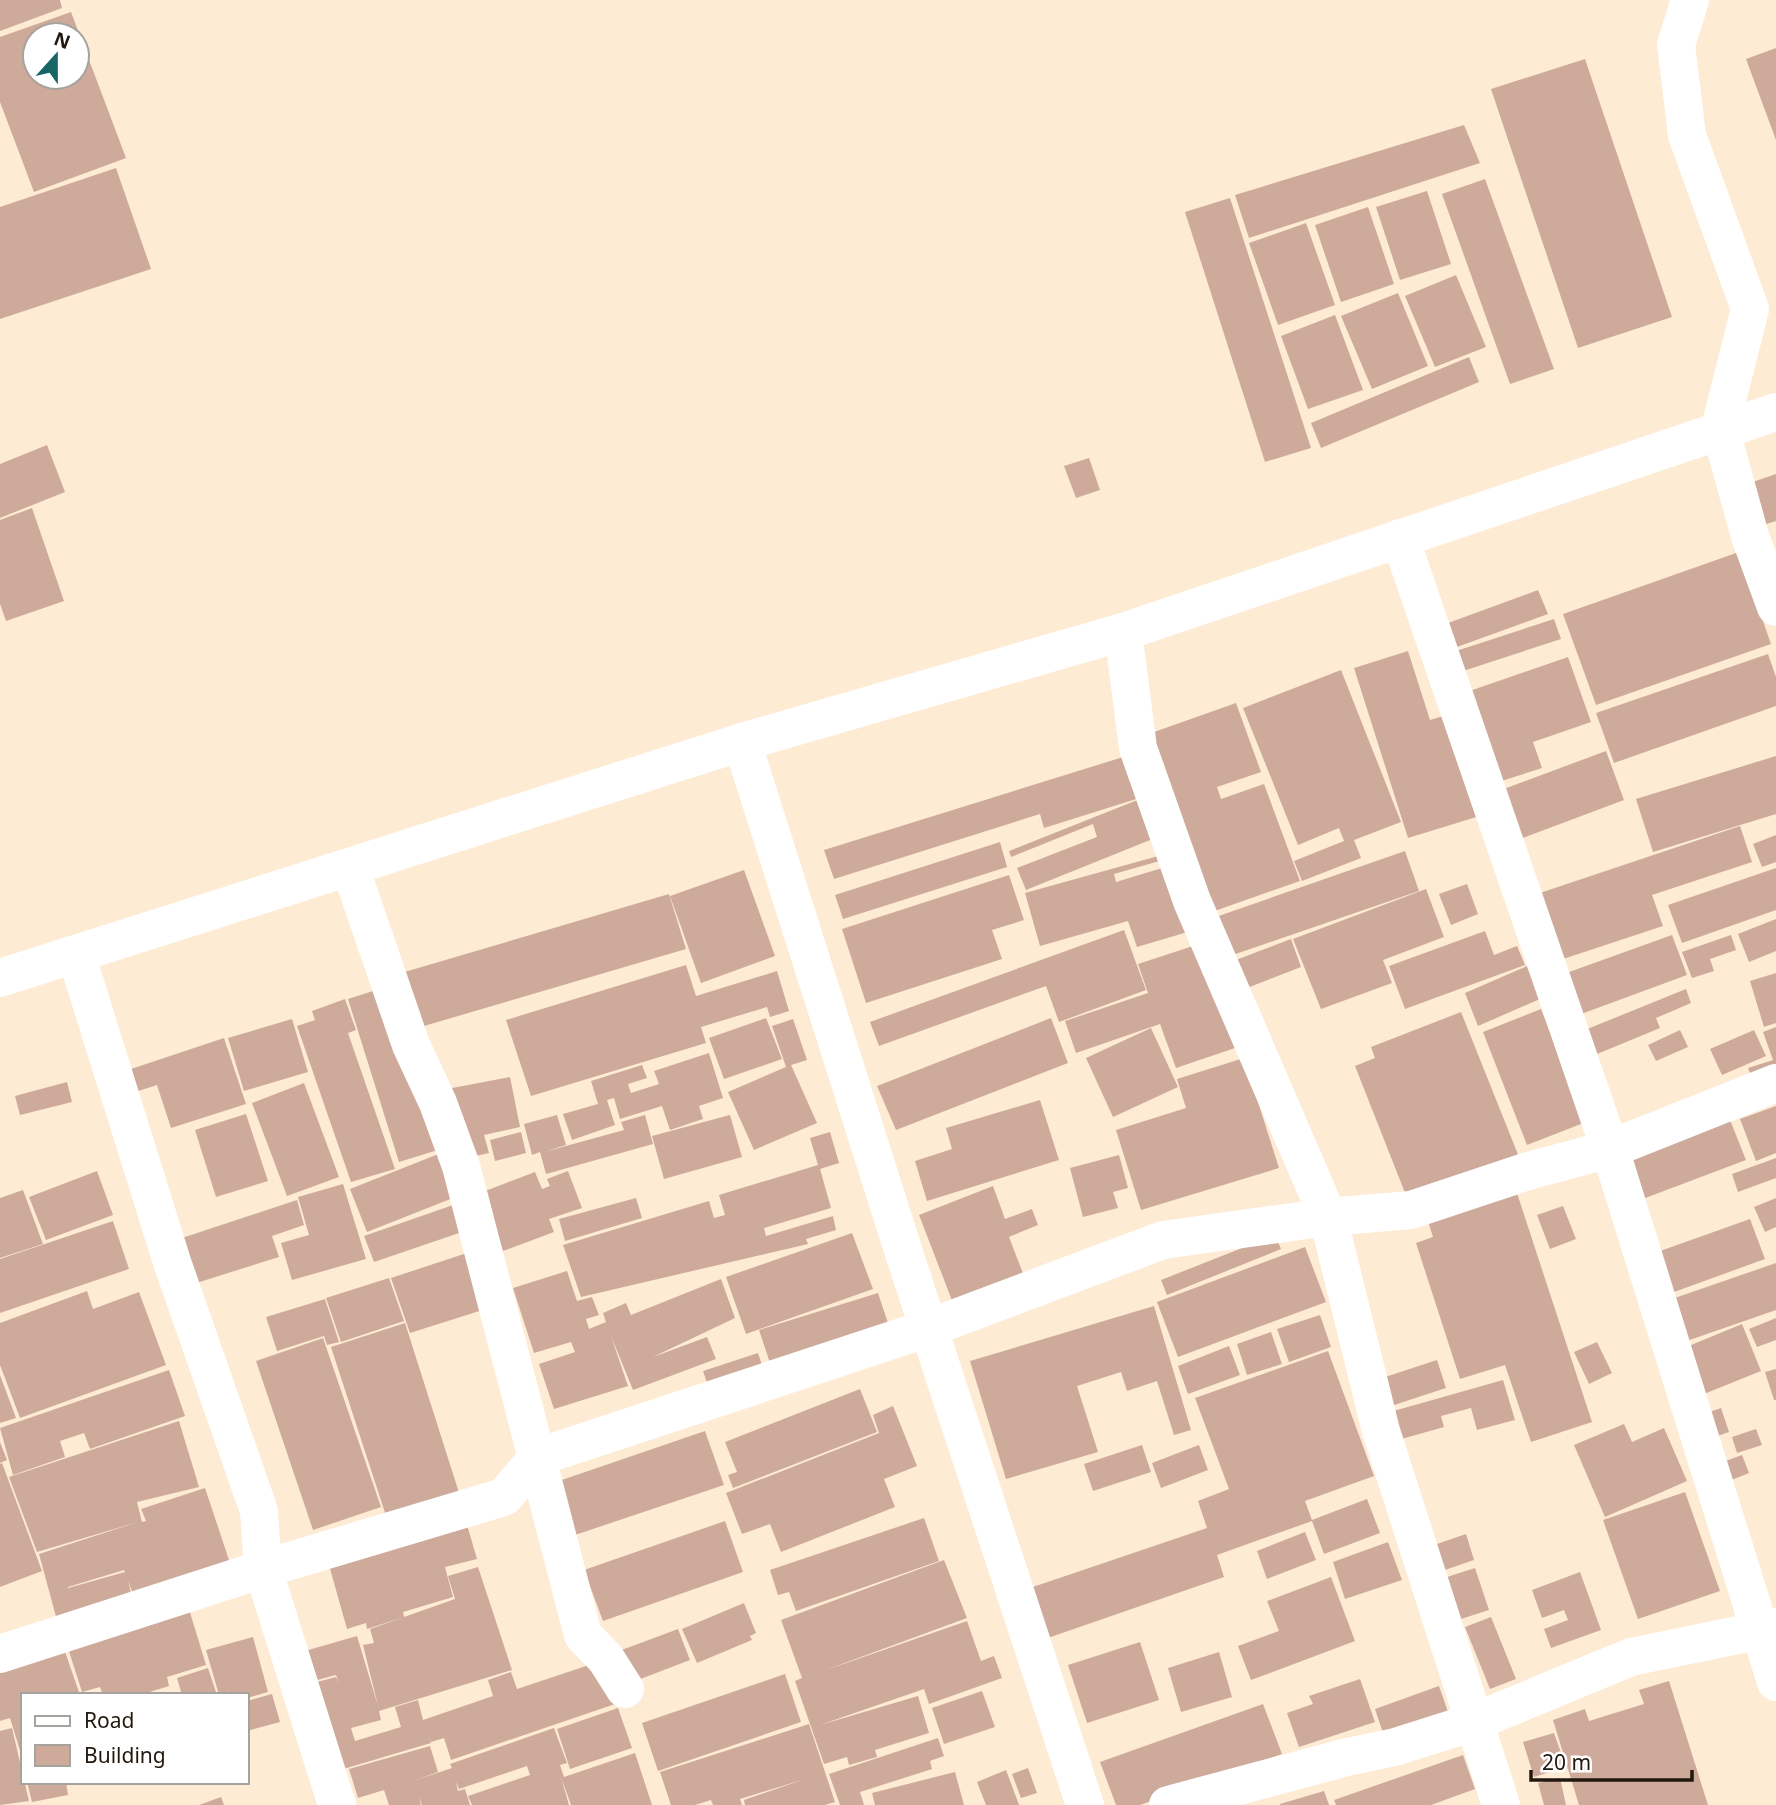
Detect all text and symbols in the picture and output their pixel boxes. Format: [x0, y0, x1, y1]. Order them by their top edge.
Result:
north arrow [21, 21, 91, 91]
text: N [50, 25, 74, 55]
legend [21, 1693, 248, 1784]
text: Road [84, 1706, 134, 1734]
scale bar [1531, 1738, 1692, 1782]
text: Building [84, 1741, 166, 1769]
text: 20 m [1542, 1748, 1591, 1776]

